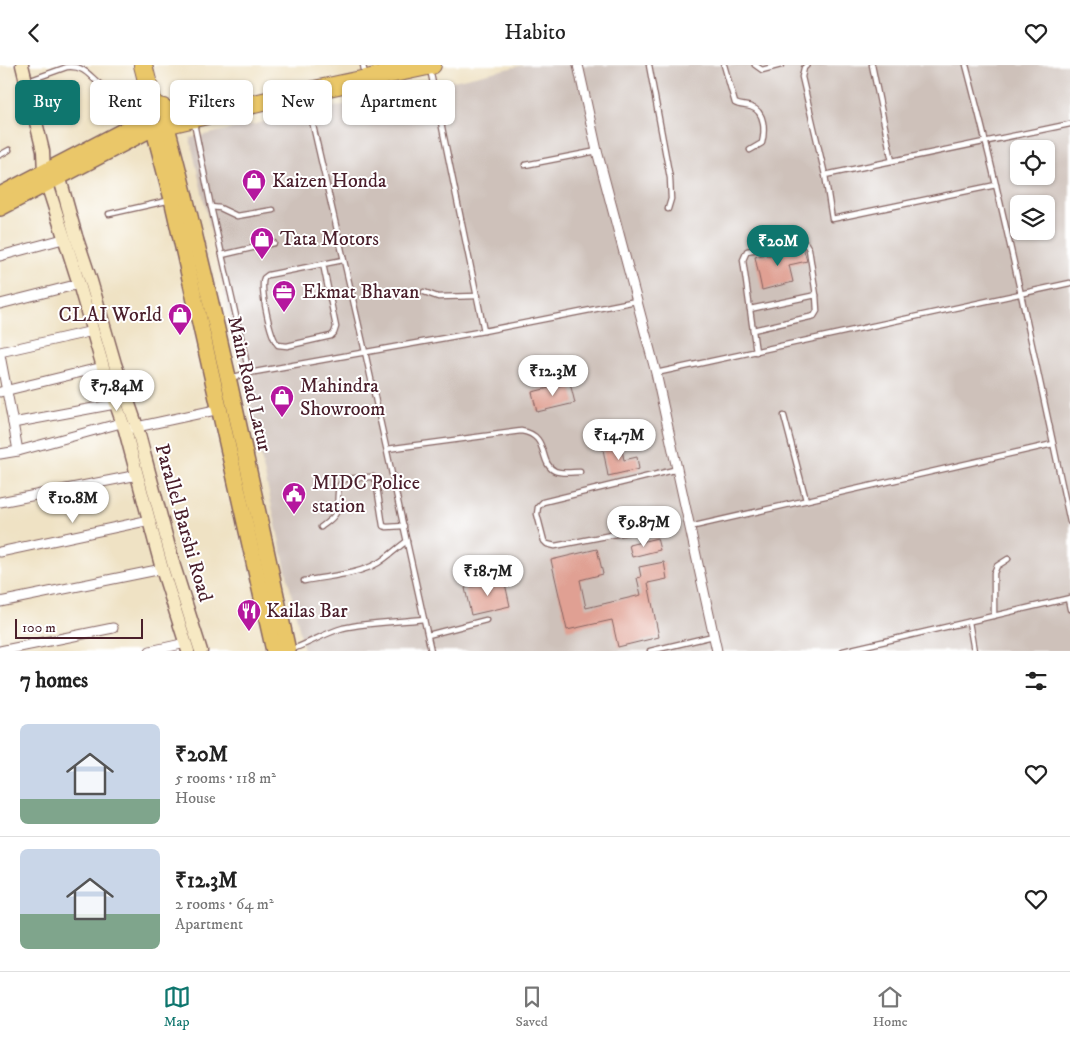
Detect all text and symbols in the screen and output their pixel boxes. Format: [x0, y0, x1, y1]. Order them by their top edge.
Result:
icon: back [20, 19, 48, 47]
text: Habito [504, 19, 566, 46]
icon: heart [1022, 19, 1050, 47]
chip: Buy [15, 80, 80, 125]
chip: Rent [90, 80, 160, 125]
chip: Filters [170, 80, 253, 125]
chip: New [263, 80, 332, 125]
chip: Apartment [342, 80, 455, 125]
map controls [1010, 140, 1055, 240]
button: locate [1010, 140, 1055, 185]
shop icon: Kaizen Honda [241, 168, 267, 202]
place label: Kaizen Honda [272, 169, 387, 194]
button: layers [1010, 195, 1055, 240]
pin: ₹20M [748, 225, 808, 267]
shop icon: Tata Motors [249, 226, 275, 260]
place label: Tata Motors [280, 227, 379, 252]
text: ₹20M [758, 231, 798, 251]
office icon: Ekmat Bhavan [271, 279, 297, 313]
place label: Ekmat Bhavan [302, 280, 420, 305]
shop icon: CLAI World [167, 302, 193, 336]
place label: CLAI World [58, 303, 162, 328]
street label: Main Road Latur [221, 314, 277, 455]
pin: ₹12.3M [512, 355, 594, 397]
text: ₹12.3M [529, 361, 577, 381]
pin: ₹7.84M [76, 369, 158, 412]
place label: Mahindra Showroom [300, 374, 385, 422]
text: ₹7.84M [90, 376, 144, 396]
shop icon: Mahindra Showroom [269, 384, 295, 418]
pin: ₹14.7M [578, 419, 660, 461]
text: ₹14.7M [594, 425, 644, 445]
street label: Parallel Barshi Road [148, 441, 218, 605]
place label: MIDC Police station [312, 471, 420, 519]
pin: ₹10.8M [32, 481, 114, 524]
public building icon: MIDC Police station [281, 481, 307, 515]
text: ₹10.8M [48, 488, 98, 508]
pin: ₹9.87M [603, 505, 685, 548]
text: ₹9.87M [618, 512, 670, 532]
pin: ₹18.7M [447, 555, 529, 597]
text: ₹18.7M [464, 561, 512, 581]
restaurant icon: Kailas Bar [236, 598, 262, 632]
place label: Kailas Bar [266, 599, 348, 624]
scale bar [15, 616, 142, 639]
text: 100 m [22, 619, 56, 637]
icon: filters [1022, 667, 1050, 695]
text: 7 homes [20, 668, 88, 694]
text: ₹20M [175, 742, 228, 768]
icon: home [60, 744, 120, 804]
icon: heart [1022, 760, 1050, 788]
text: 5 rooms · 118 m² [175, 768, 276, 788]
text: House [175, 788, 216, 808]
text: ₹12.3M [175, 868, 237, 894]
icon: home [60, 869, 120, 929]
icon: heart [1022, 885, 1050, 913]
text: 2 rooms · 64 m² [175, 894, 274, 914]
text: Apartment [175, 914, 243, 934]
tab: Map [163, 983, 191, 1031]
tab: Saved [516, 983, 548, 1031]
tab: Home [873, 983, 907, 1031]

